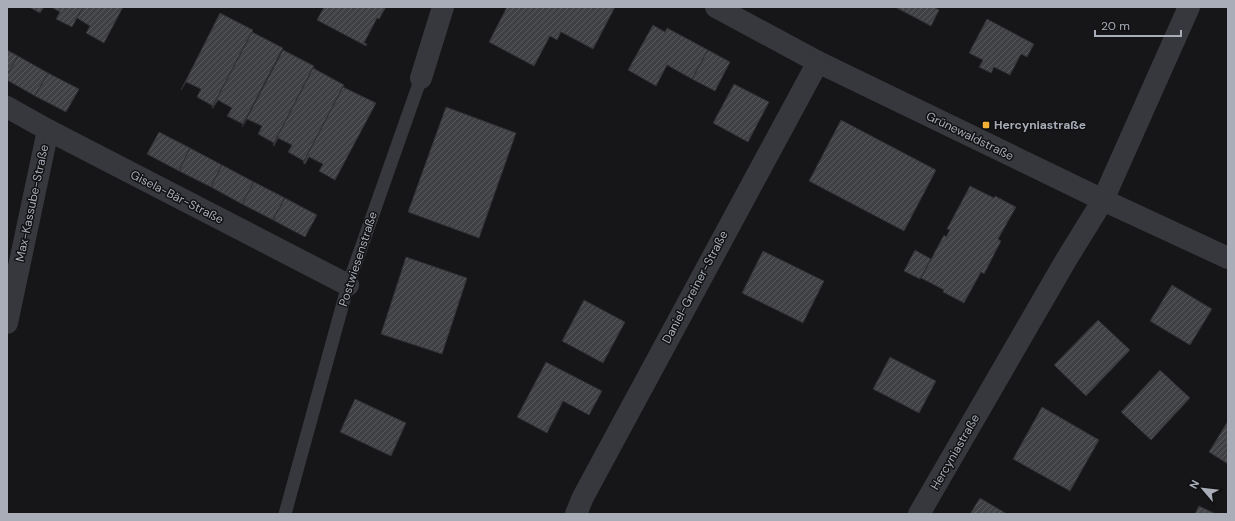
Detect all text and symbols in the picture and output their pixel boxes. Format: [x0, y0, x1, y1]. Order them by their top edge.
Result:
scale bar [1095, 12, 1181, 38]
text: 20 m [1101, 18, 1130, 34]
street label: Grünewaldstraße [924, 108, 1017, 164]
place label: Hercyniastraße [994, 117, 1086, 133]
marker: Hercyniastraße [981, 120, 991, 130]
street label: Max-Kassube-Straße [12, 143, 52, 263]
street label: Gisela-Bär-Straße [128, 167, 226, 227]
street label: Postwiesenstraße [335, 209, 381, 308]
street label: Daniel-Greiner-Straße [659, 228, 732, 346]
street label: Hercyniastraße [927, 411, 983, 493]
north arrow [1183, 469, 1223, 509]
text: N [1186, 477, 1202, 491]

